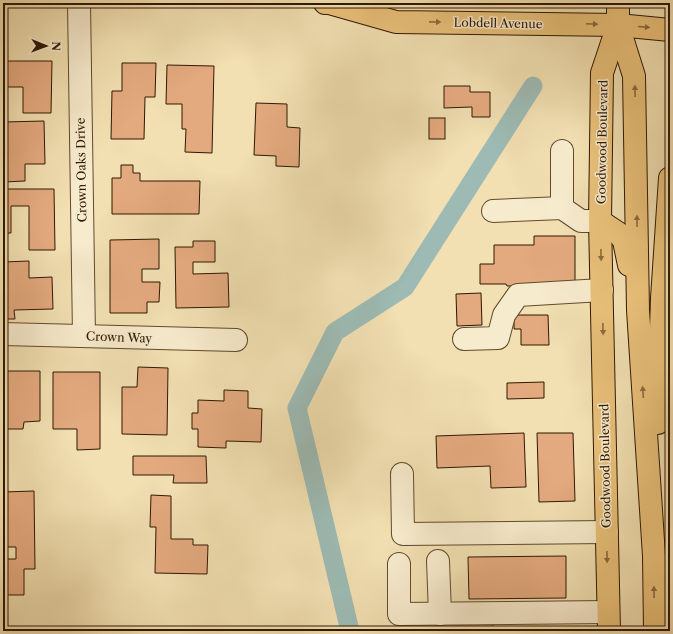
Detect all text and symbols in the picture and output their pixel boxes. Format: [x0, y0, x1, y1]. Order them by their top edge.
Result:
street label: Lobdell Avenue [453, 15, 543, 31]
one-way arrow [429, 19, 442, 25]
one-way arrow [586, 21, 598, 28]
one-way arrow [638, 24, 650, 31]
north arrow [26, 26, 66, 66]
text: N [49, 41, 63, 52]
street label: Goodwood Boulevard [593, 79, 611, 204]
one-way arrow [632, 84, 638, 97]
street label: Crown Oaks Drive [73, 117, 89, 222]
one-way arrow [634, 214, 640, 227]
one-way arrow [598, 249, 604, 262]
one-way arrow [600, 323, 606, 336]
street label: Crown Way [86, 328, 153, 346]
one-way arrow [640, 386, 647, 398]
street label: Goodwood Boulevard [596, 403, 614, 528]
one-way arrow [604, 551, 610, 564]
one-way arrow [651, 585, 657, 598]

